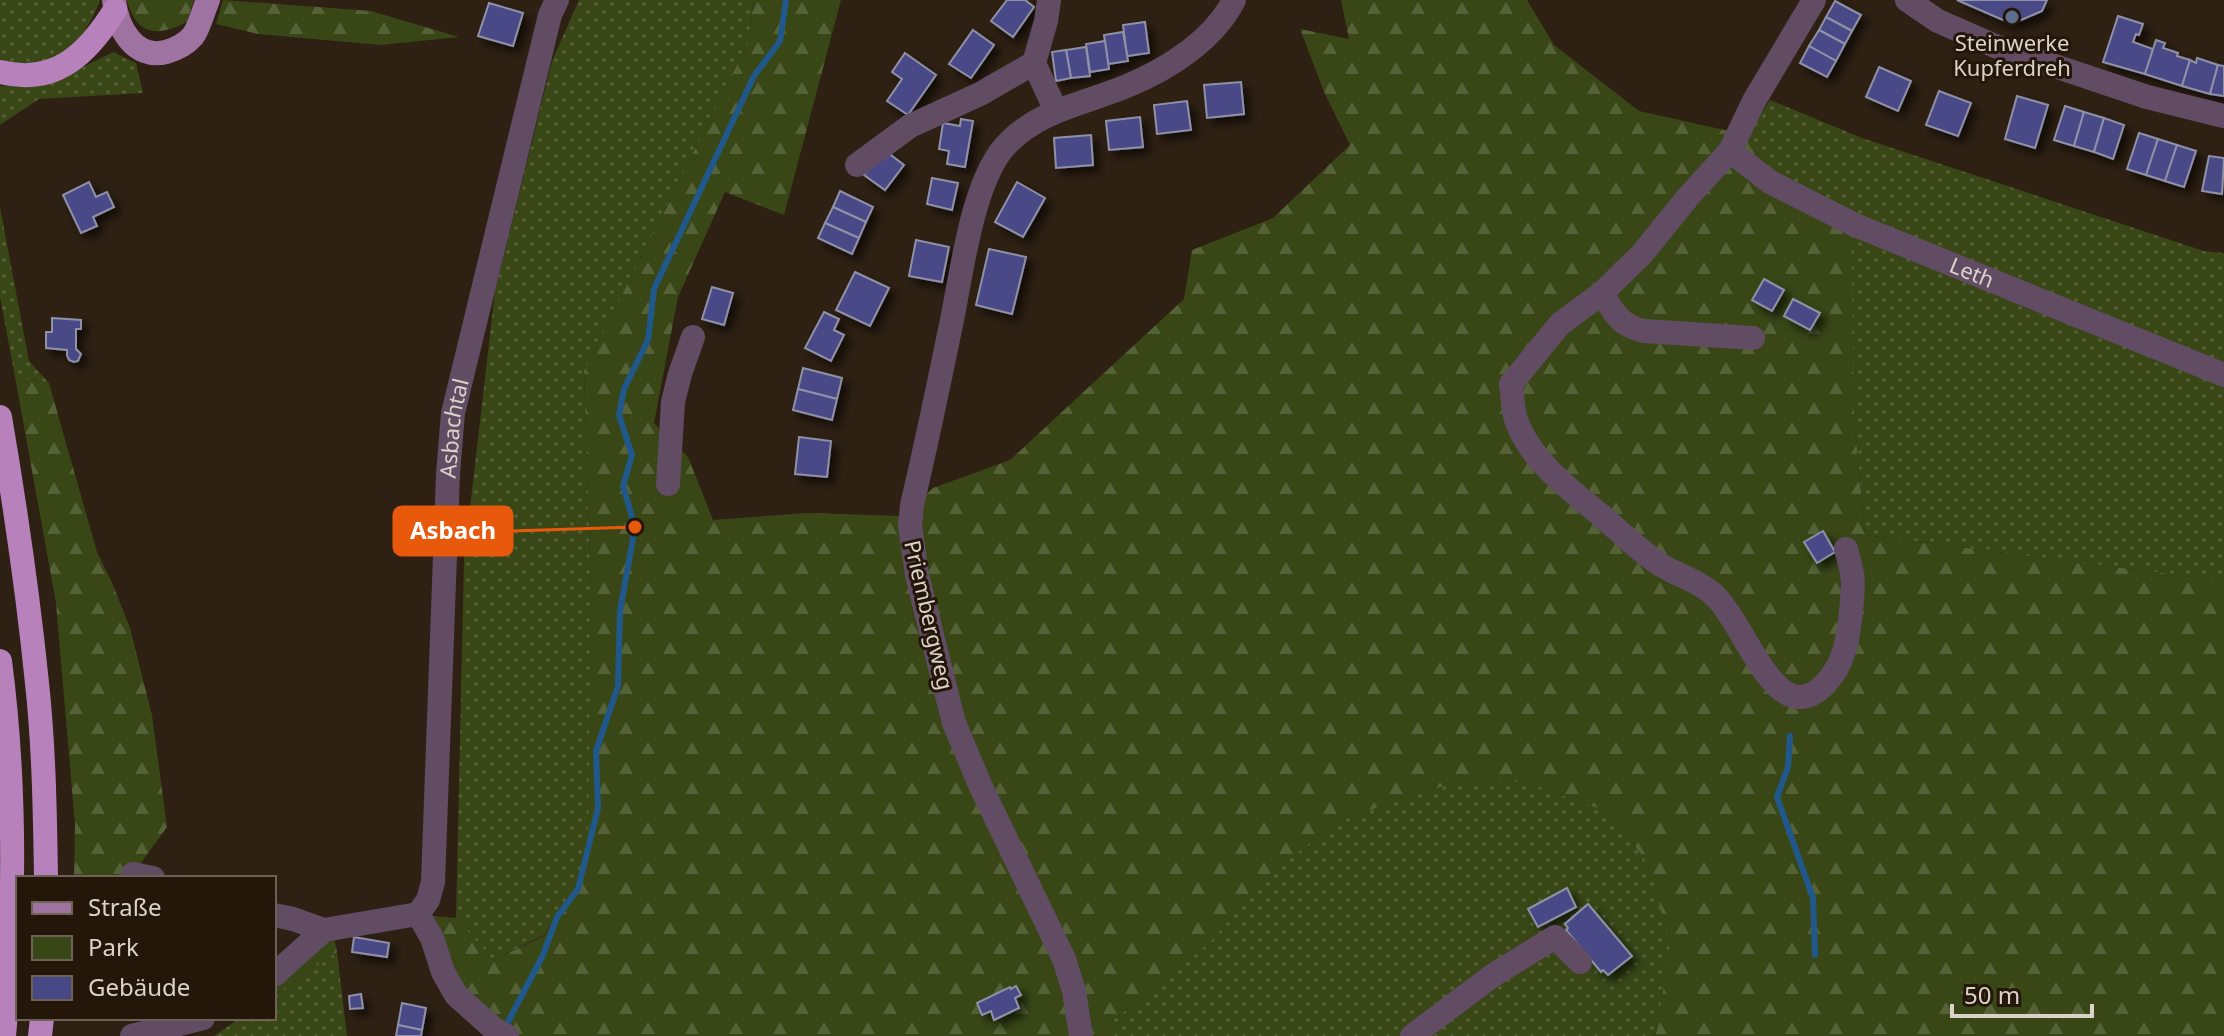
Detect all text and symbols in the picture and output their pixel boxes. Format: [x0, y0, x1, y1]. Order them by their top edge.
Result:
marker: Steinwerke Kupferdreh [2003, 8, 2021, 26]
place label: Steinwerke Kupferdreh [1953, 27, 2071, 82]
street label: Leth [1945, 249, 1999, 294]
street label: Asbachtal [432, 375, 475, 479]
callout: Asbach [394, 507, 512, 555]
text: Asbach [410, 513, 496, 546]
street label: Priembergweg [898, 537, 962, 693]
legend [16, 876, 276, 1020]
text: Straße [88, 890, 161, 923]
text: Park [88, 930, 139, 963]
scale bar [1952, 968, 2092, 1018]
text: Gebäude [88, 970, 190, 1003]
text: 50 m [1964, 978, 2020, 1011]

